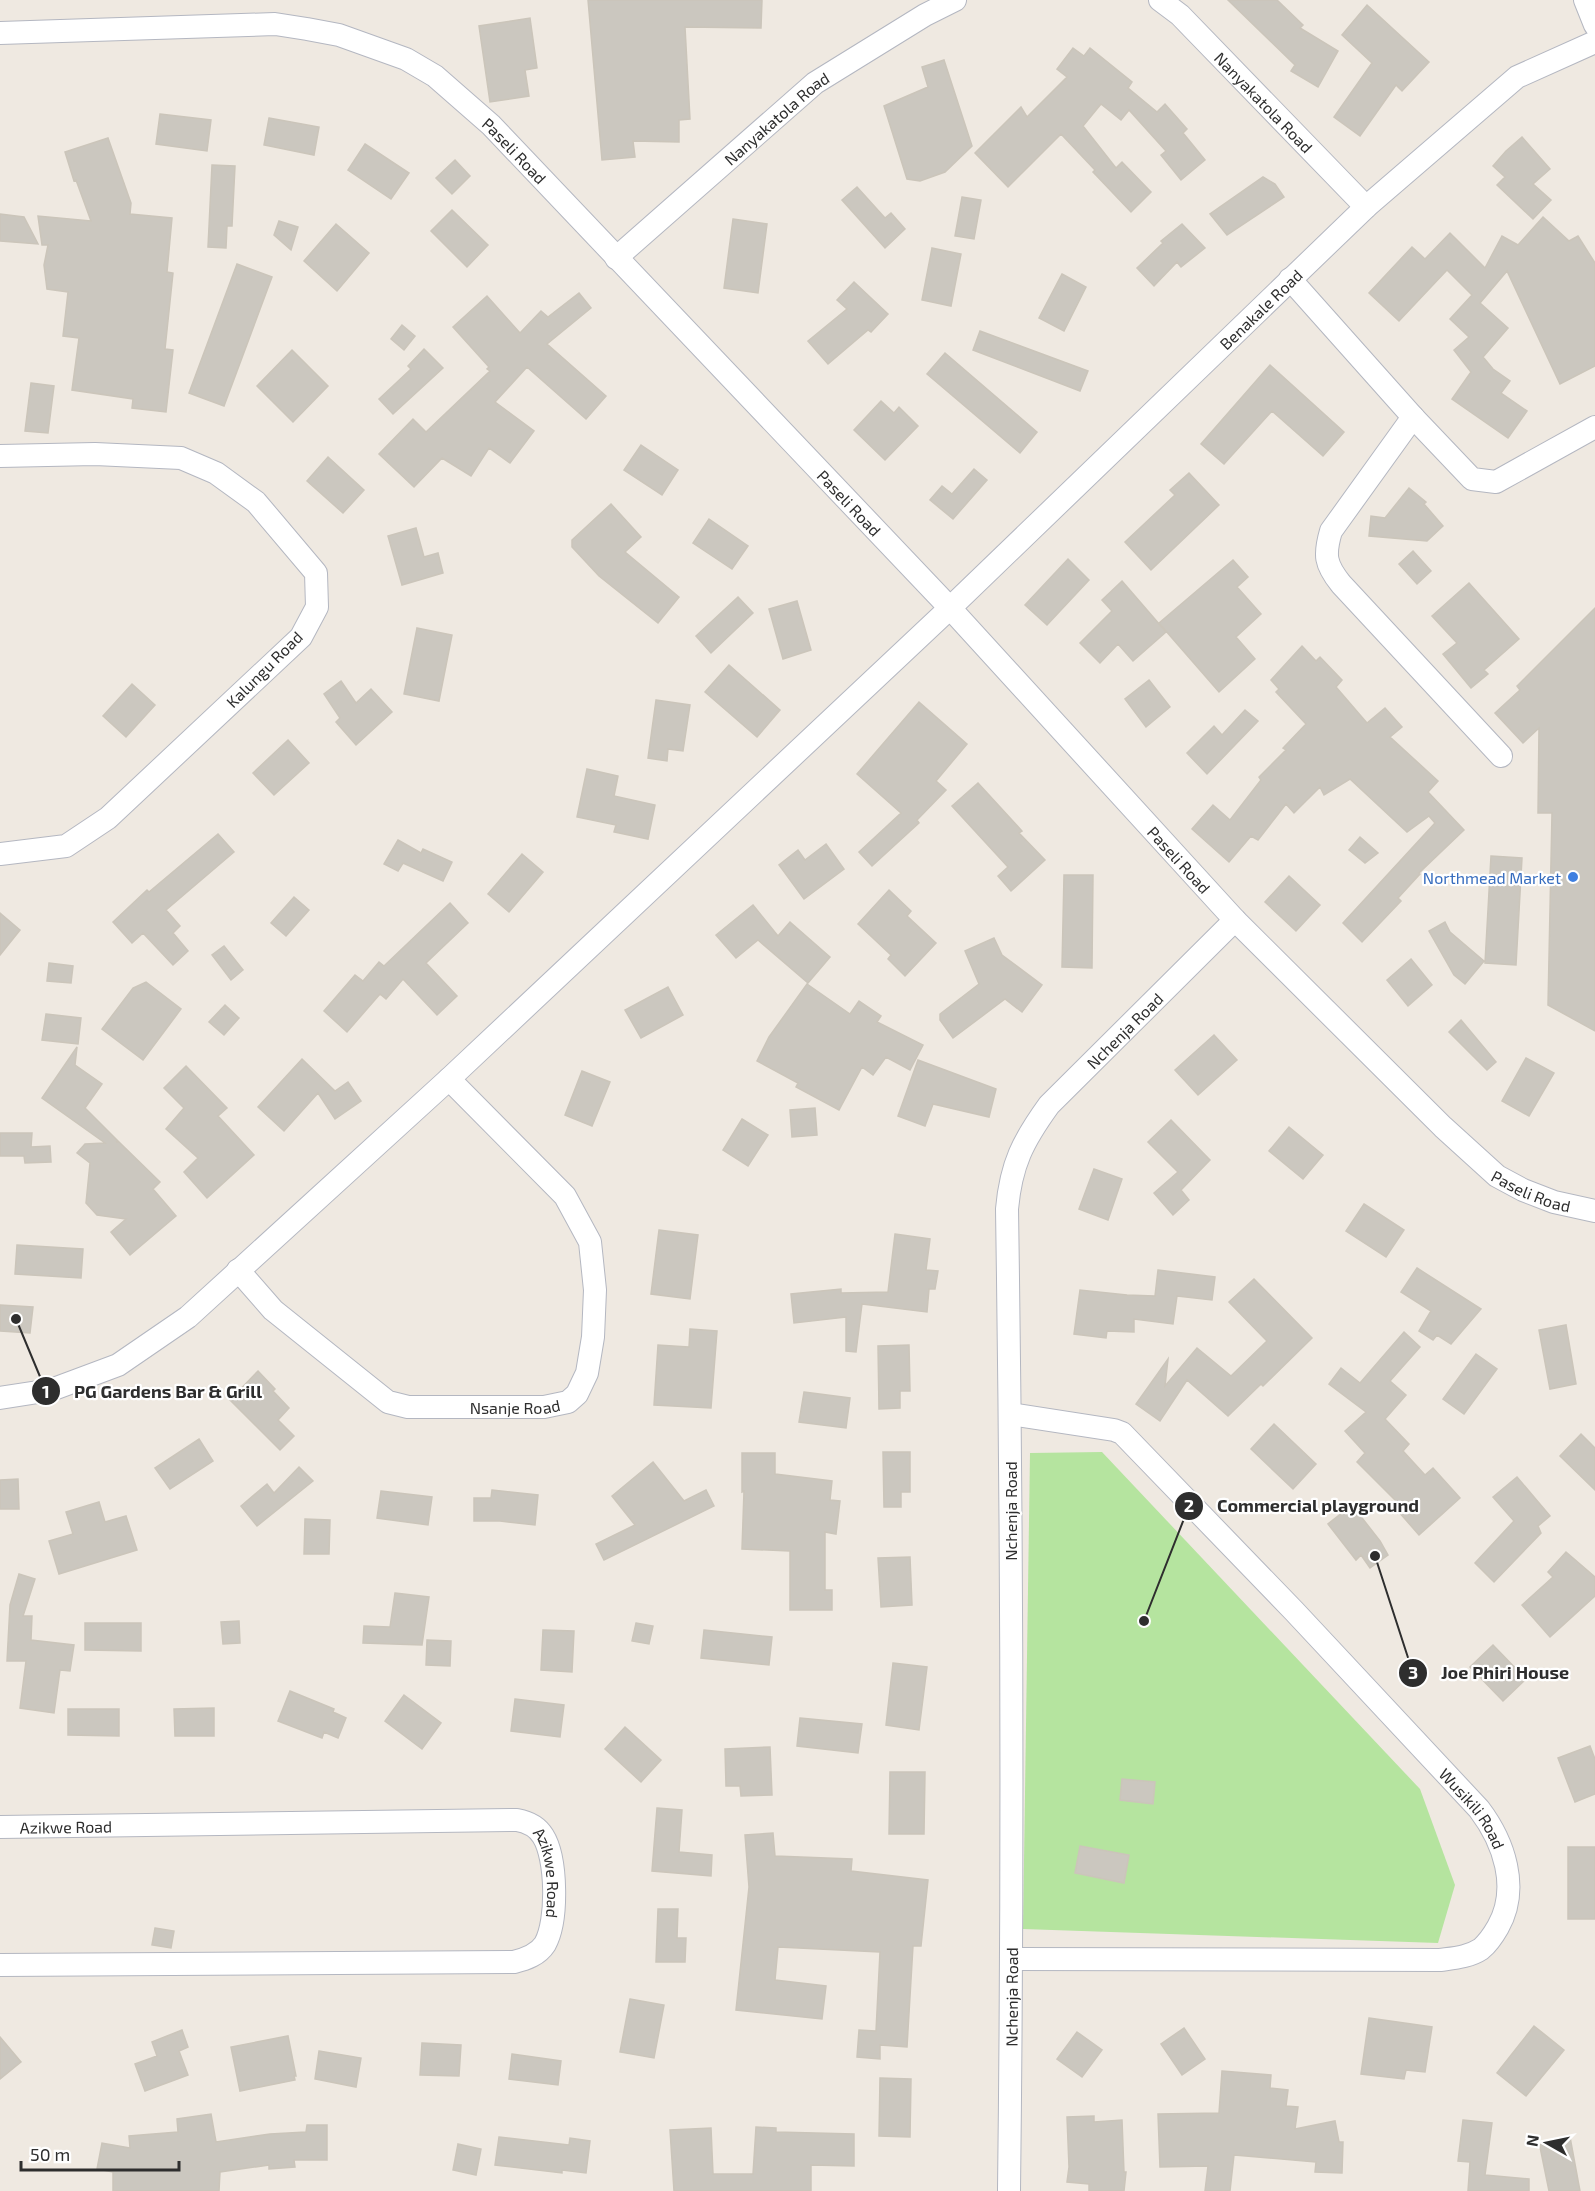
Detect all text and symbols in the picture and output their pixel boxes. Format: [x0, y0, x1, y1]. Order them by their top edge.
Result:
street label: Nanyakatola Road [1211, 48, 1317, 156]
street label: Nanyakatola Road [720, 67, 832, 168]
street label: Paseli Road [479, 113, 551, 187]
street label: Benakale Road [1215, 265, 1306, 353]
street label: Paseli Road [814, 465, 886, 539]
street label: Kalungu Road [222, 627, 306, 711]
street label: Paseli Road [1144, 822, 1215, 897]
place label: Northmead Market [1423, 868, 1561, 887]
marker: Northmead Market [1566, 870, 1580, 884]
street label: Nchenja Road [1082, 988, 1166, 1072]
street label: Paseli Road [1488, 1165, 1572, 1215]
callout: PG Gardens Bar & Grill [31, 1373, 274, 1409]
text: 1 [42, 1380, 50, 1402]
text: PG Gardens Bar & Grill [74, 1380, 262, 1402]
street label: Nsanje Road [470, 1394, 562, 1418]
street label: Nchenja Road [1001, 1461, 1021, 1561]
callout: Commercial playground [1174, 1488, 1431, 1524]
text: 2 [1184, 1494, 1194, 1516]
text: Commercial playground [1217, 1494, 1419, 1516]
callout: Joe Phiri House [1398, 1655, 1581, 1691]
text: 3 [1408, 1661, 1418, 1683]
text: Joe Phiri House [1441, 1661, 1569, 1683]
street label: Wusikili Road [1436, 1764, 1510, 1851]
street label: Azikwe Road [20, 1816, 112, 1836]
street label: Azikwe Road [530, 1823, 564, 1919]
street label: Nchenja Road [1001, 1947, 1021, 2047]
north arrow [1517, 2113, 1577, 2173]
text: N [1521, 2133, 1542, 2148]
scale bar [21, 2134, 178, 2172]
text: 50 m [30, 2143, 70, 2165]

